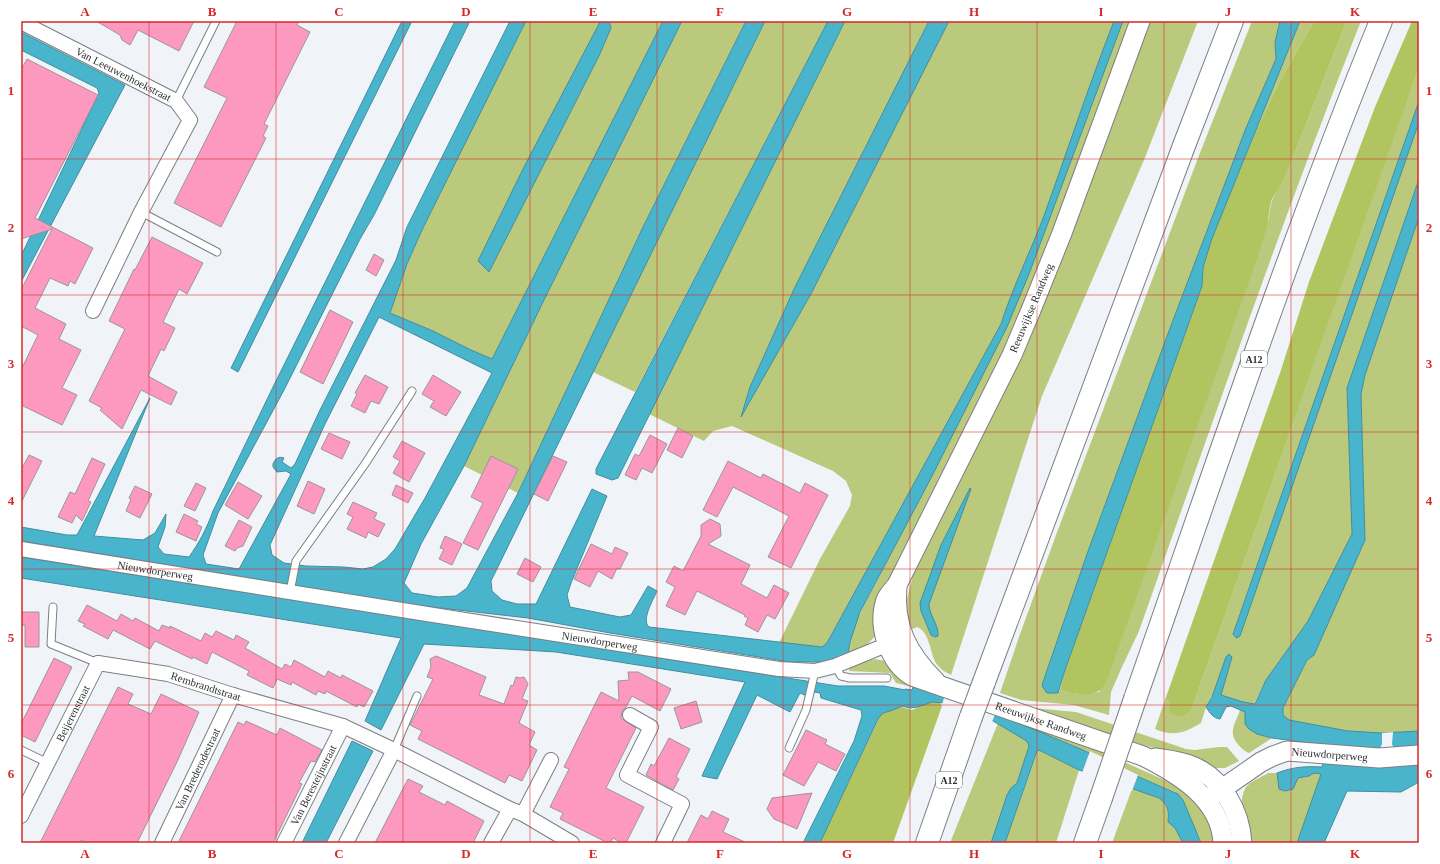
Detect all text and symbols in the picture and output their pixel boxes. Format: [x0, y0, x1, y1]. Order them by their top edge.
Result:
text: A [80, 4, 90, 19]
text: B [208, 4, 217, 19]
text: C [334, 4, 344, 19]
text: D [461, 4, 471, 19]
text: E [589, 4, 597, 19]
text: F [716, 4, 724, 19]
text: G [842, 4, 852, 19]
text: H [969, 4, 979, 19]
text: I [1098, 4, 1104, 19]
text: J [1225, 4, 1232, 19]
text: K [1350, 4, 1361, 19]
street label: Van Leeuwenhoekstraat [74, 45, 173, 104]
text: 1 [8, 83, 14, 98]
text: 1 [1426, 83, 1432, 98]
text: 2 [8, 220, 14, 235]
text: 2 [1426, 220, 1432, 235]
street label: Reeuwijkse Randweg [1007, 261, 1055, 354]
road number: A12 [1241, 351, 1267, 367]
text: 3 [8, 356, 15, 371]
text: 3 [1426, 356, 1433, 371]
text: 4 [8, 493, 15, 508]
text: 4 [1426, 493, 1433, 508]
street label: Nieuwdorperweg [117, 559, 194, 583]
street label: Nieuwdorperweg [561, 629, 639, 653]
text: 5 [8, 630, 15, 645]
text: 5 [1426, 630, 1433, 645]
street label: Rembrandtstraat [169, 669, 242, 703]
street label: Beijerenstraat [54, 683, 92, 743]
street label: Reeuwijkse Randweg [994, 699, 1089, 742]
street label: Van Brederodestraat [173, 726, 222, 812]
street label: Van Beresteijnstraat [288, 743, 339, 827]
street label: Nieuwdorperweg [1291, 745, 1369, 763]
text: 6 [8, 766, 15, 781]
text: 6 [1426, 766, 1433, 781]
road number: A12 [936, 772, 962, 788]
text: A [80, 846, 90, 861]
text: B [208, 846, 217, 861]
text: C [334, 846, 344, 861]
text: D [461, 846, 471, 861]
text: E [589, 846, 597, 861]
text: F [716, 846, 724, 861]
text: G [842, 846, 852, 861]
text: H [969, 846, 979, 861]
text: I [1098, 846, 1104, 861]
text: J [1225, 846, 1232, 861]
text: K [1350, 846, 1361, 861]

